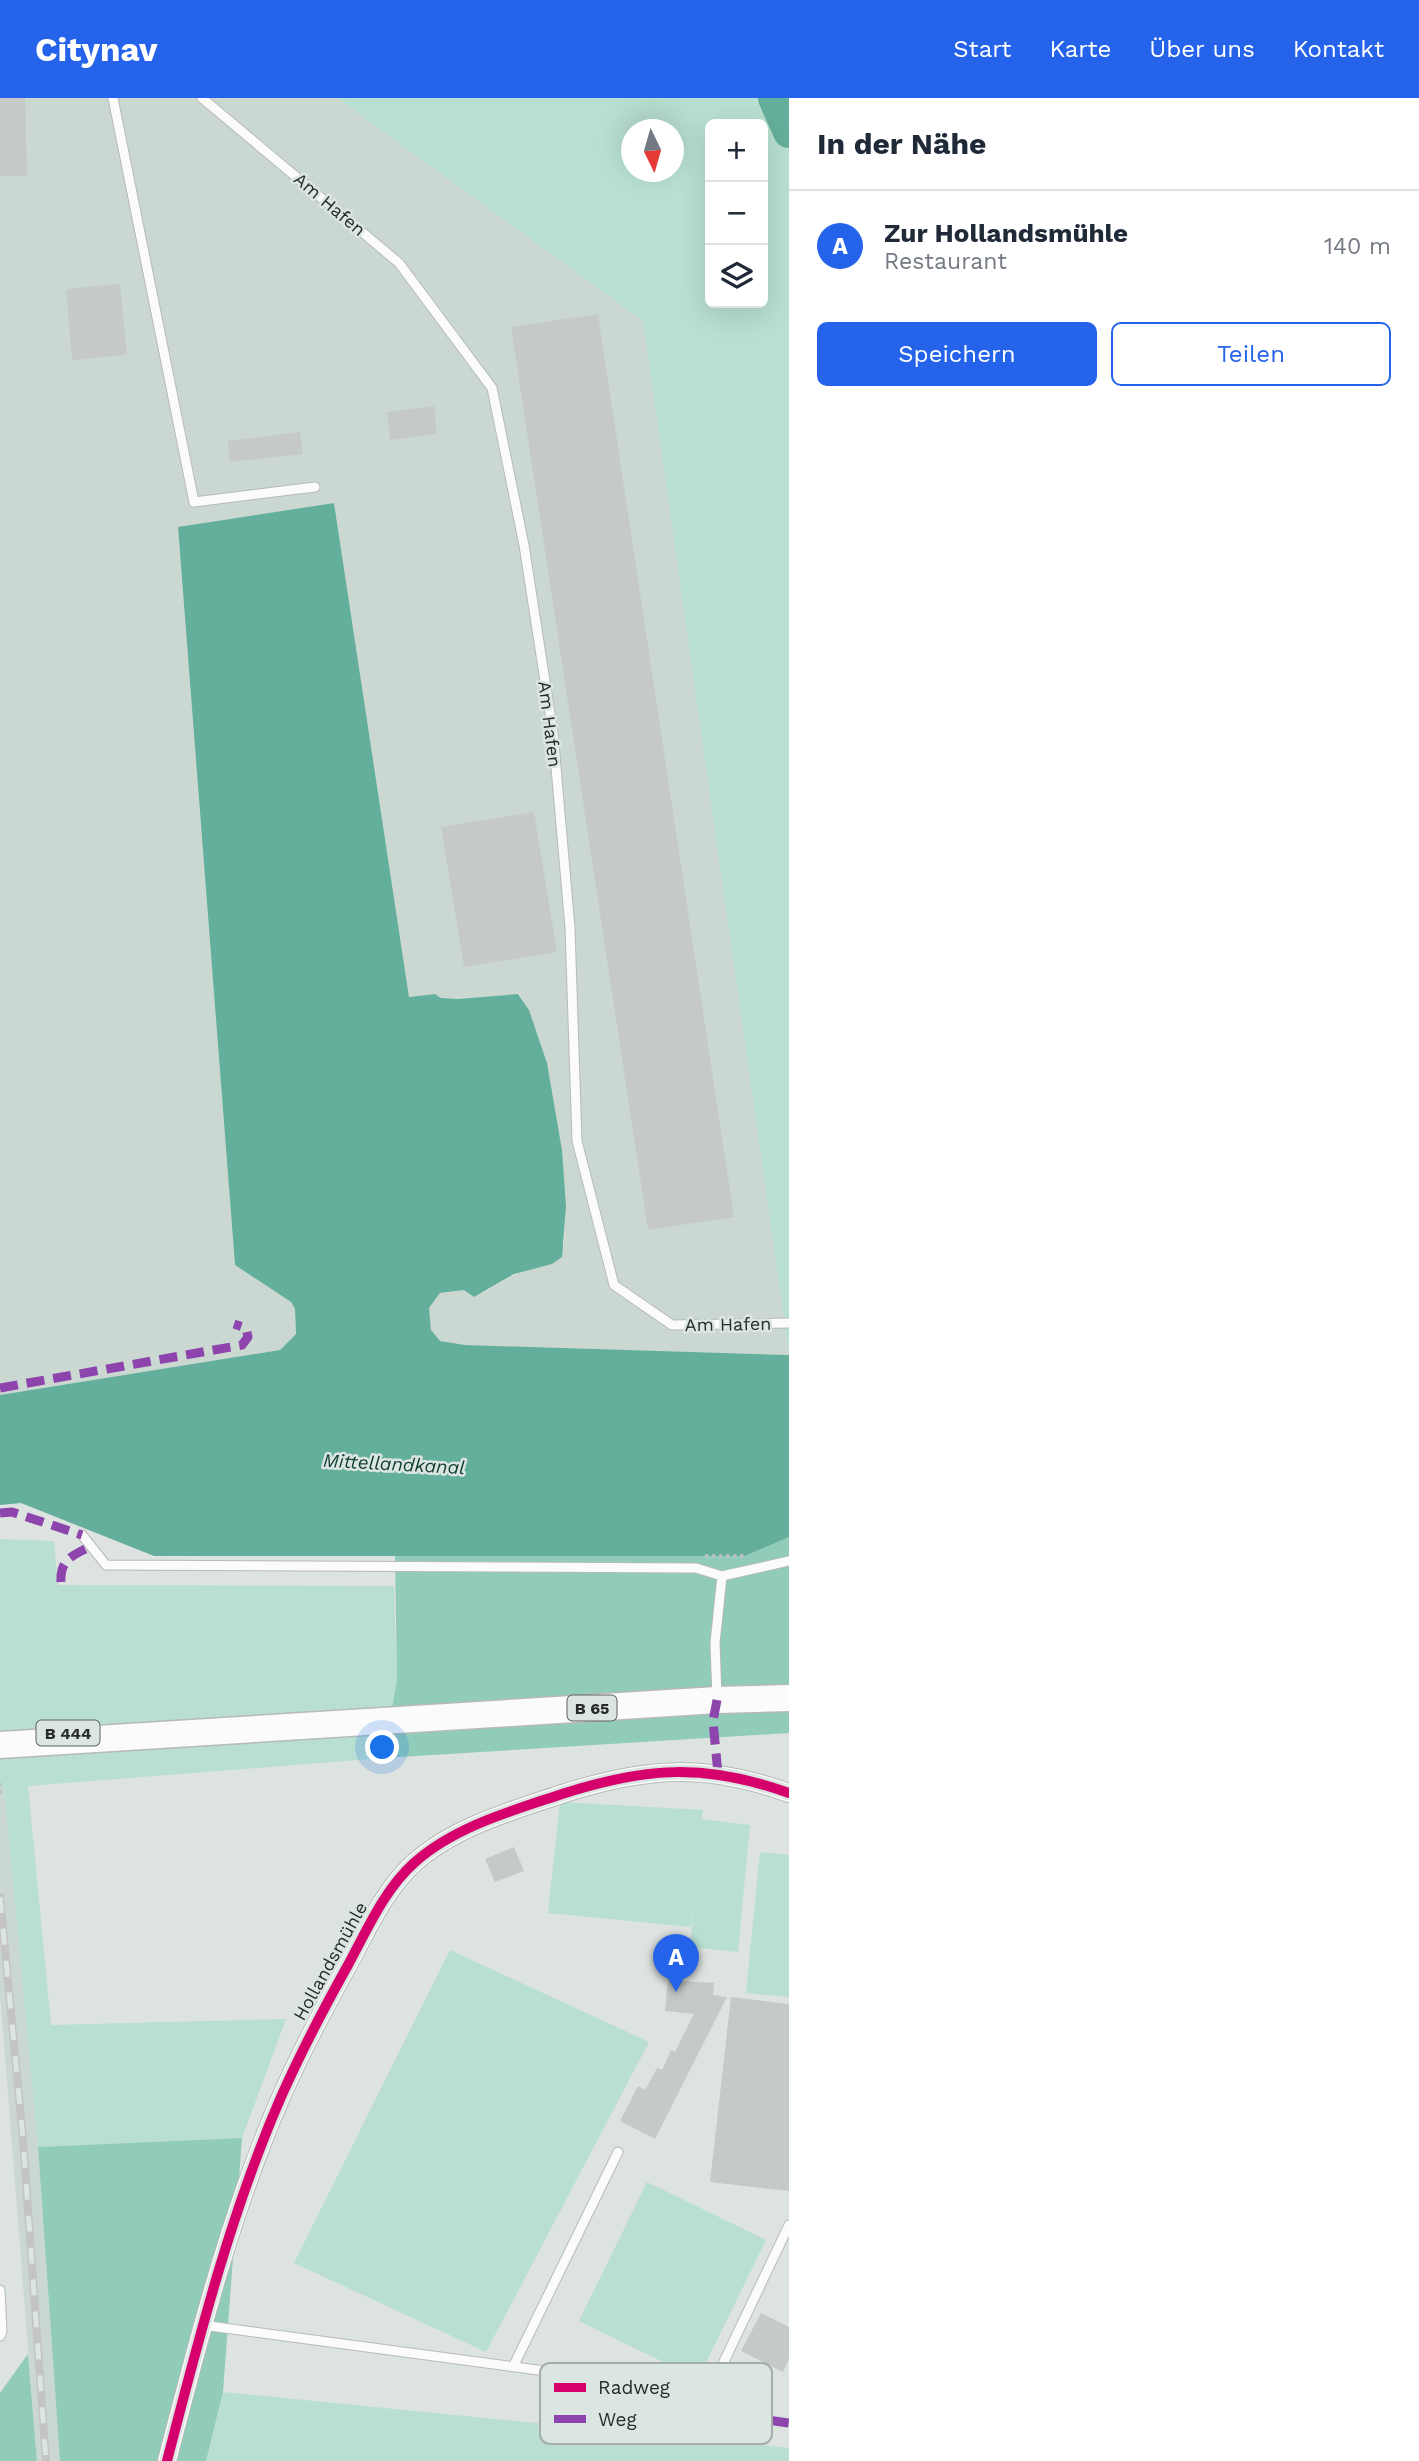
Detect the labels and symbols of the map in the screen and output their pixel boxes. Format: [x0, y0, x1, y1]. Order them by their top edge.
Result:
north arrow [621, 119, 684, 182]
street label: Am Hafen [290, 168, 370, 240]
street label: Am Hafen [534, 680, 566, 768]
street label: Am Hafen [684, 1313, 772, 1335]
water label: Mittellandkanal [322, 1449, 466, 1479]
road number: B 65 [568, 1696, 616, 1720]
road number: B 444 [36, 1721, 100, 1746]
your location [365, 1730, 399, 1764]
street label: Hollandsmühle [289, 1898, 371, 2024]
pin: A [653, 1934, 699, 1992]
legend [540, 2363, 772, 2444]
text: Radweg [598, 2376, 671, 2399]
text: Weg [598, 2408, 638, 2431]

